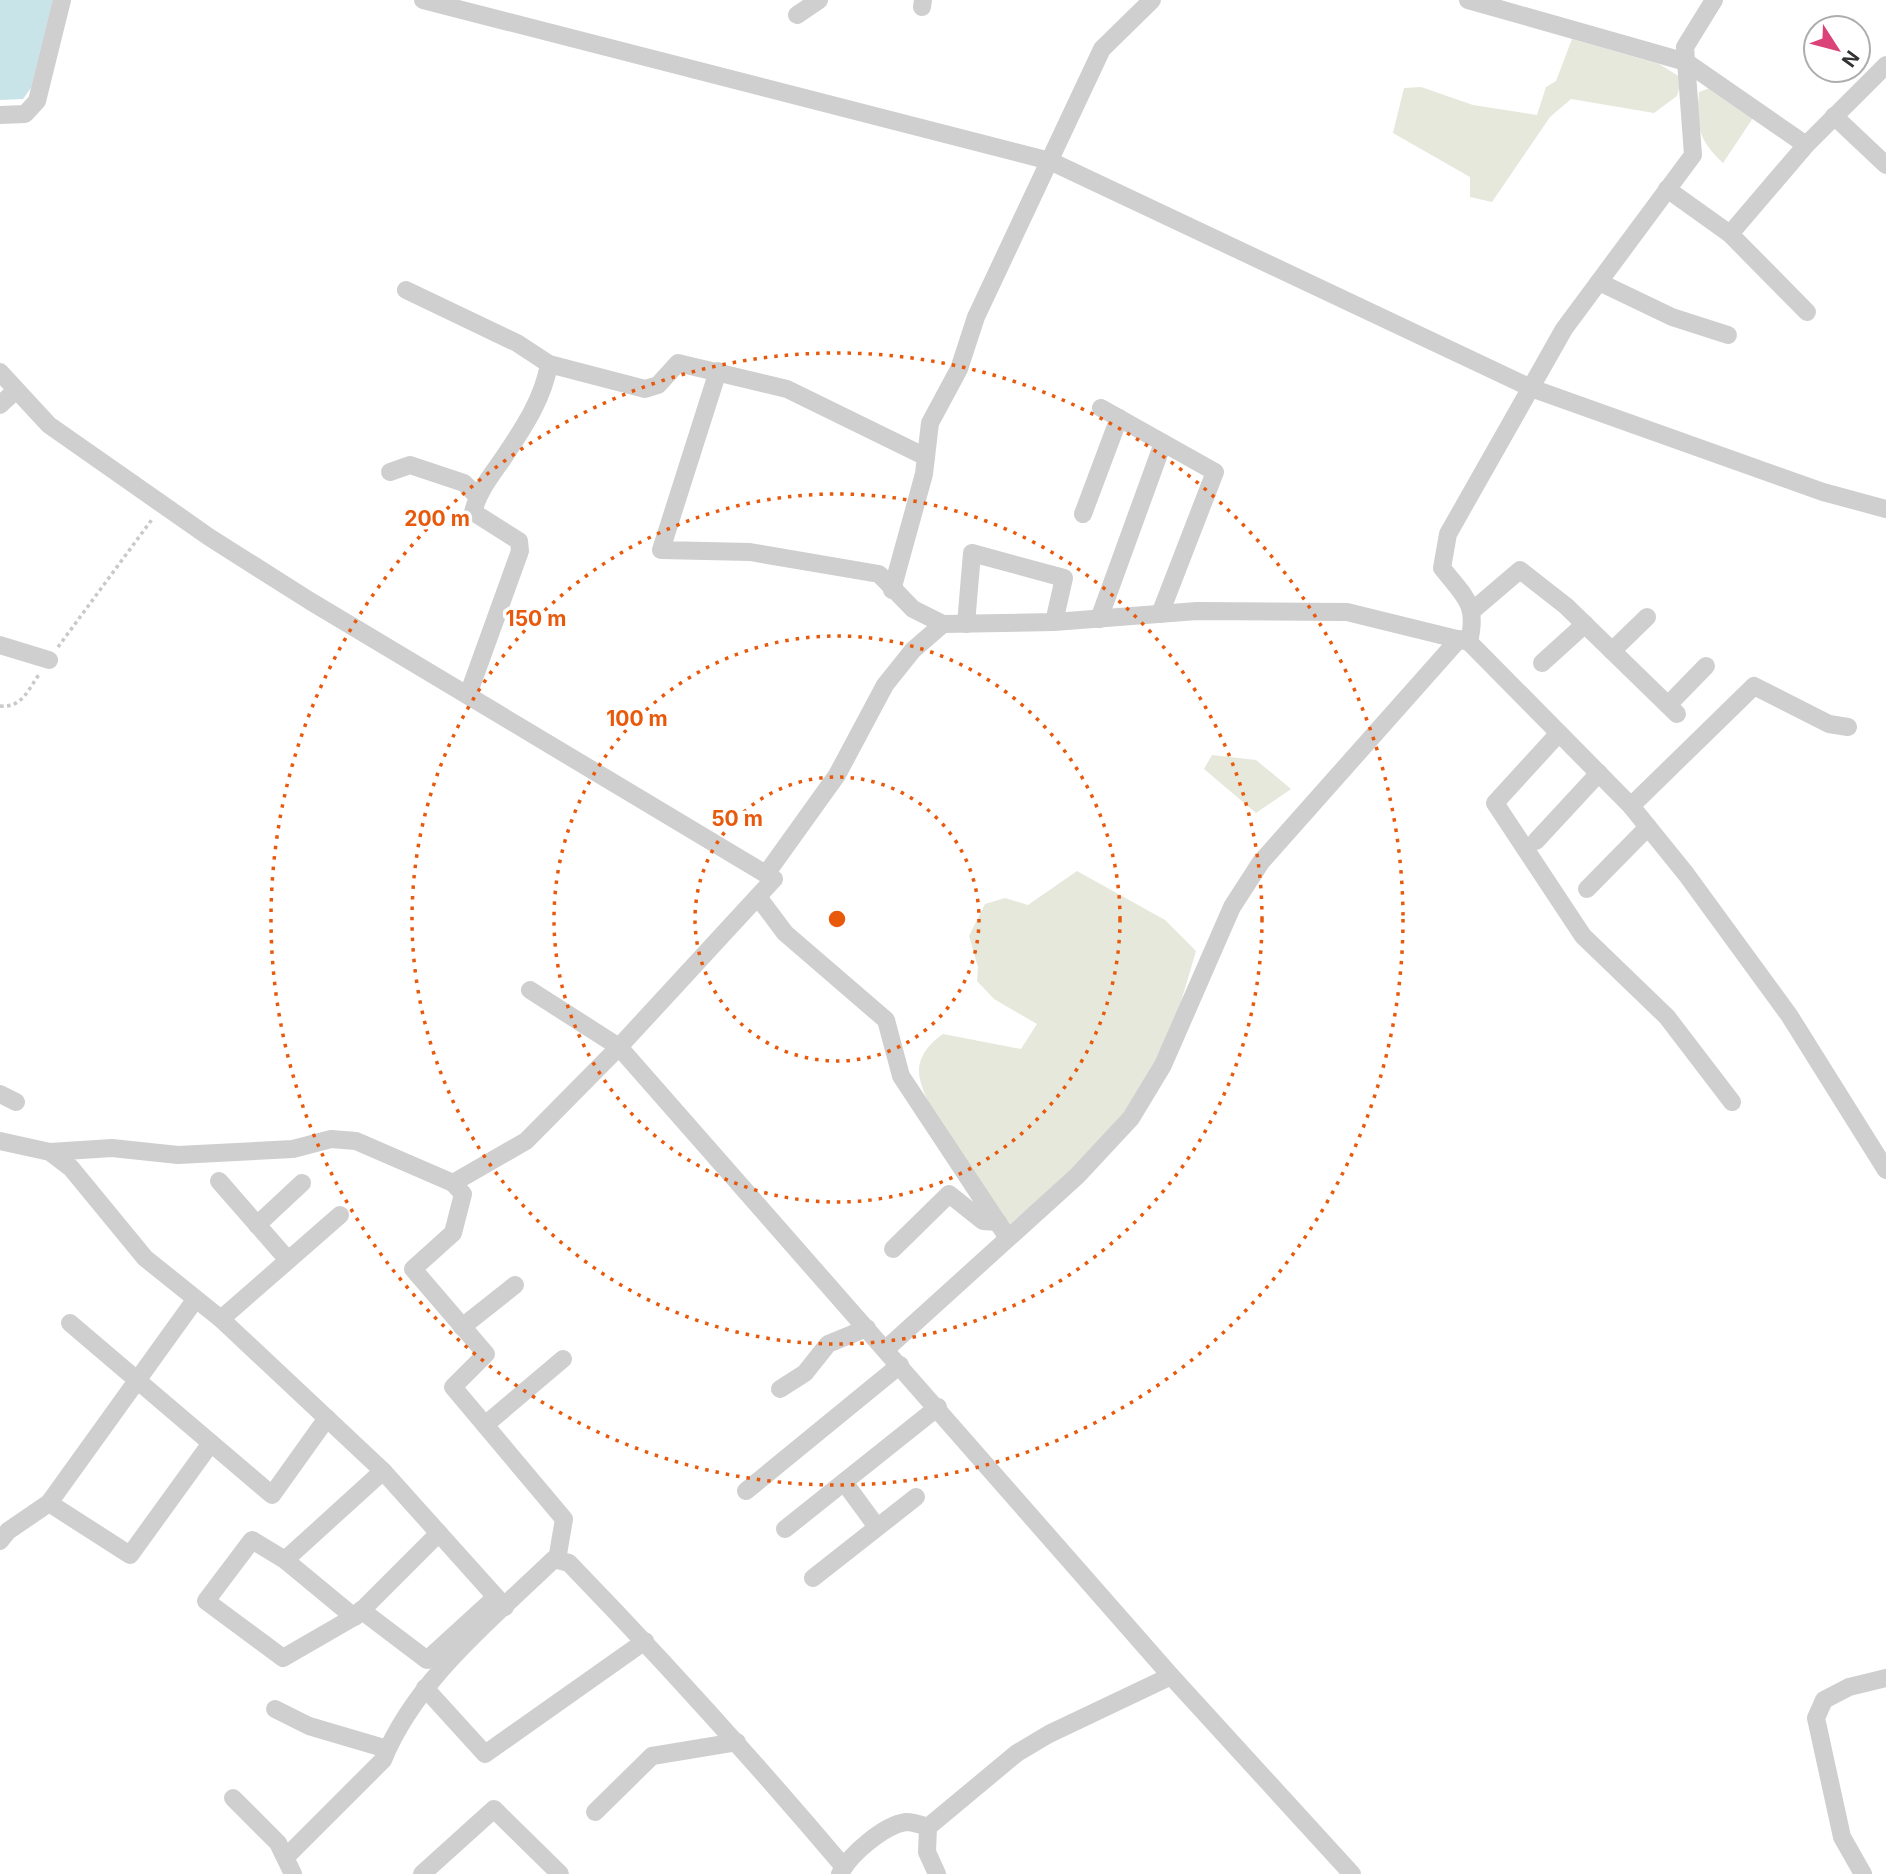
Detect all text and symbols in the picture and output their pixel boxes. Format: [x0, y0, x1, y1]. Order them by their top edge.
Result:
north arrow [1802, 14, 1872, 84]
text: N [1837, 46, 1864, 71]
text: 200 m [404, 506, 470, 531]
text: 150 m [506, 606, 566, 631]
text: 100 m [606, 706, 668, 731]
text: 50 m [711, 806, 763, 831]
centre of rings [825, 907, 849, 931]

